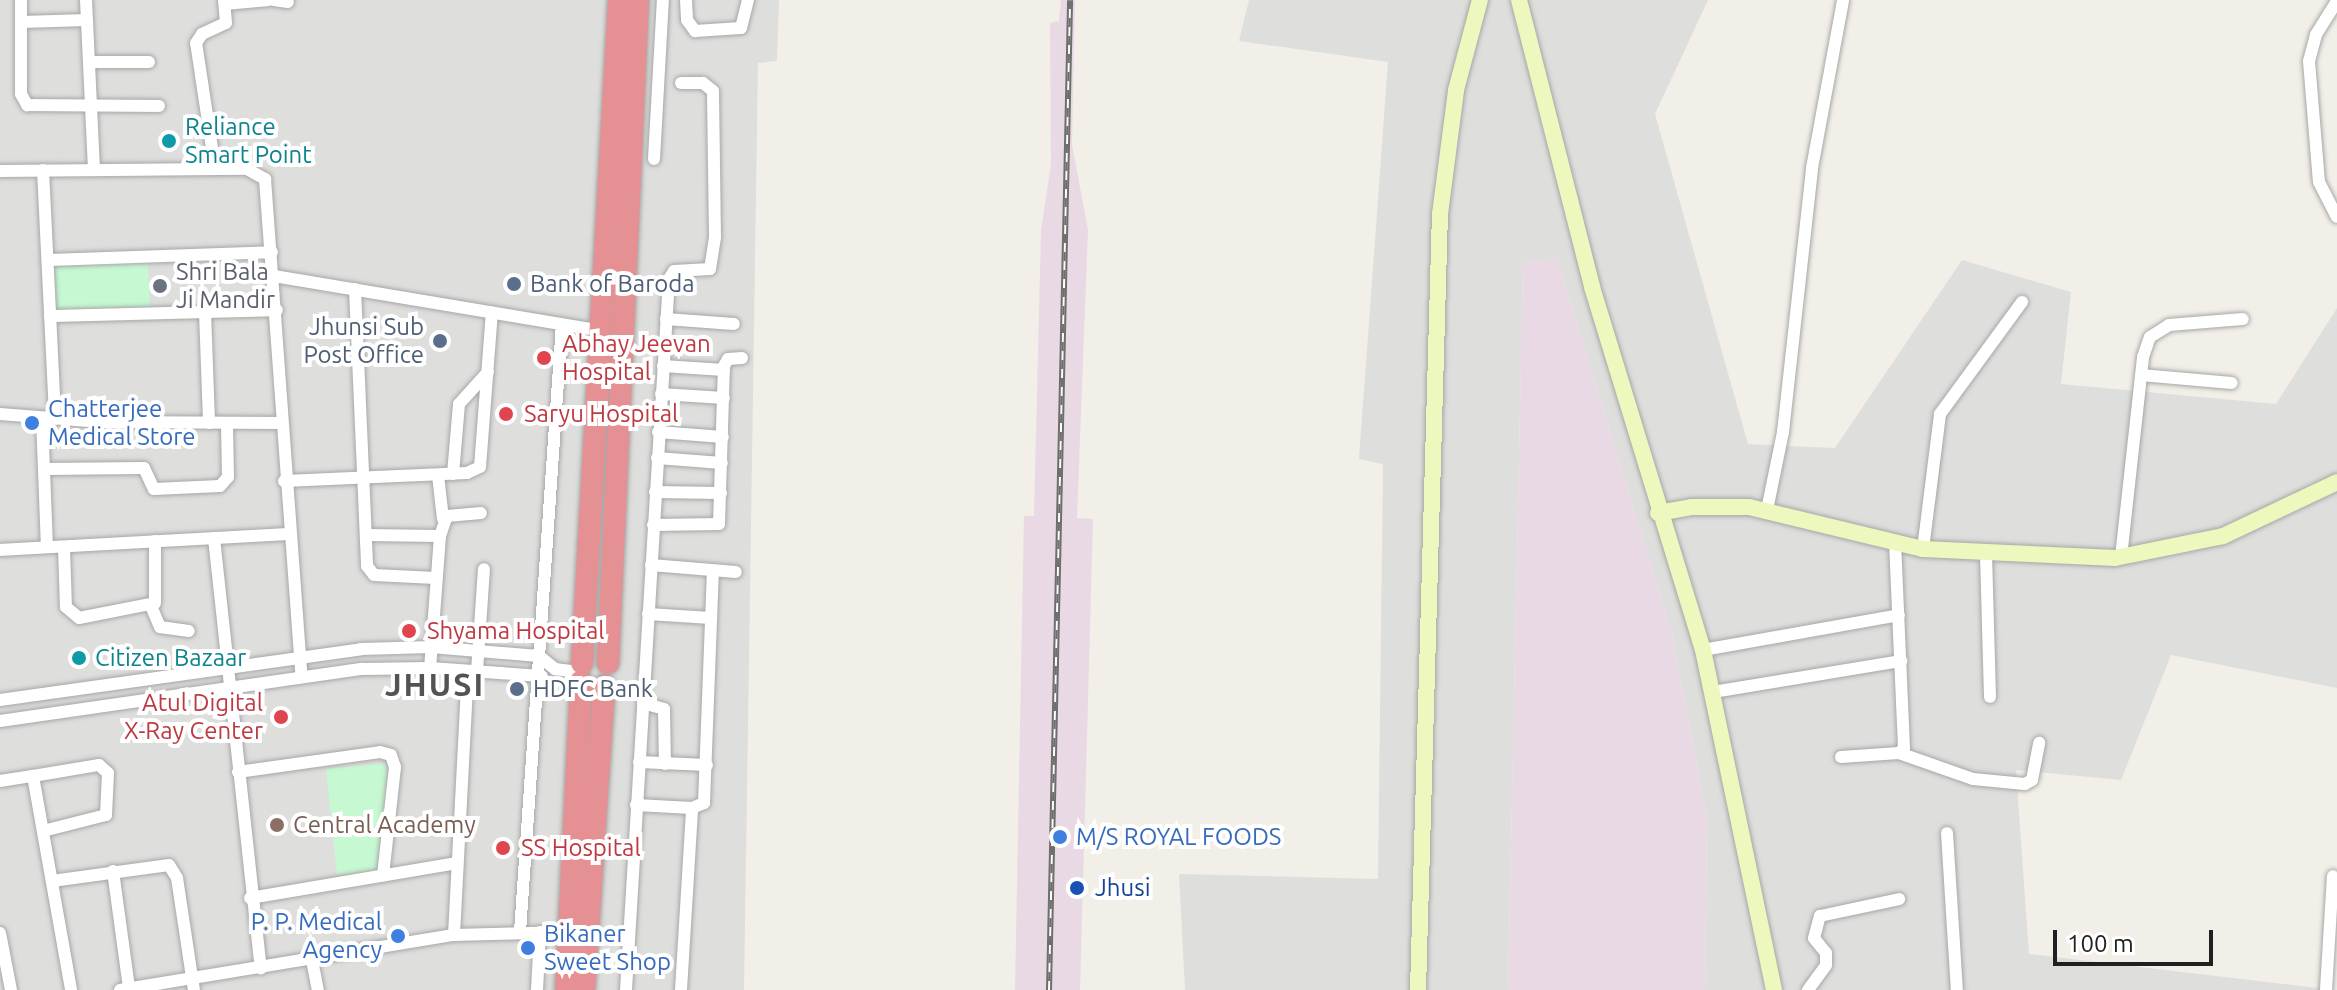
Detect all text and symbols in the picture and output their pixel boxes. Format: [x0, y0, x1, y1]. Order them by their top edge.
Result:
place label: Reliance Smart Point [185, 113, 312, 169]
marker: Reliance Smart Point [160, 132, 178, 150]
place label: Shri Bala Ji Mandir [176, 258, 275, 314]
place label: Bank of Baroda [530, 270, 695, 298]
marker: Bank of Baroda [505, 275, 523, 293]
marker: Shri Bala Ji Mandir [151, 277, 169, 295]
place label: Jhunsi Sub Post Office [303, 313, 424, 369]
place label: Abhay Jeevan Hospital [562, 330, 711, 386]
marker: Jhunsi Sub Post Office [431, 332, 449, 350]
marker: Abhay Jeevan Hospital [533, 347, 555, 369]
place label: Chatterjee Medical Store [48, 395, 196, 451]
place label: Saryu Hospital [524, 400, 678, 428]
marker: Saryu Hospital [495, 403, 517, 425]
marker: Chatterjee Medical Store [23, 414, 41, 432]
place label: Shyama Hospital [427, 617, 605, 645]
marker: Shyama Hospital [398, 620, 420, 642]
place label: Citizen Bazaar [95, 644, 246, 672]
marker: Citizen Bazaar [70, 649, 88, 667]
district label: JHUSI [385, 665, 485, 703]
place label: HDFC Bank [533, 675, 653, 703]
marker: HDFC Bank [508, 680, 526, 698]
place label: Atul Digital X-Ray Center [124, 689, 263, 745]
marker: Atul Digital X-Ray Center [270, 706, 292, 728]
place label: Central Academy [293, 811, 476, 839]
marker: Central Academy [268, 816, 286, 834]
place label: M/S ROYAL FOODS [1076, 823, 1281, 851]
marker: M/S ROYAL FOODS [1051, 828, 1069, 846]
place label: SS Hospital [521, 834, 641, 862]
marker: SS Hospital [492, 837, 514, 859]
place label: Jhusi [1095, 874, 1150, 902]
marker: Jhusi [1066, 877, 1088, 899]
place label: P. P. Medical Agency [251, 908, 382, 964]
scale bar [2057, 914, 2217, 964]
place label: Bikaner Sweet Shop [544, 920, 671, 976]
marker: P. P. Medical Agency [389, 927, 407, 945]
text: 100 m [2067, 930, 2134, 957]
marker: Bikaner Sweet Shop [519, 939, 537, 957]

